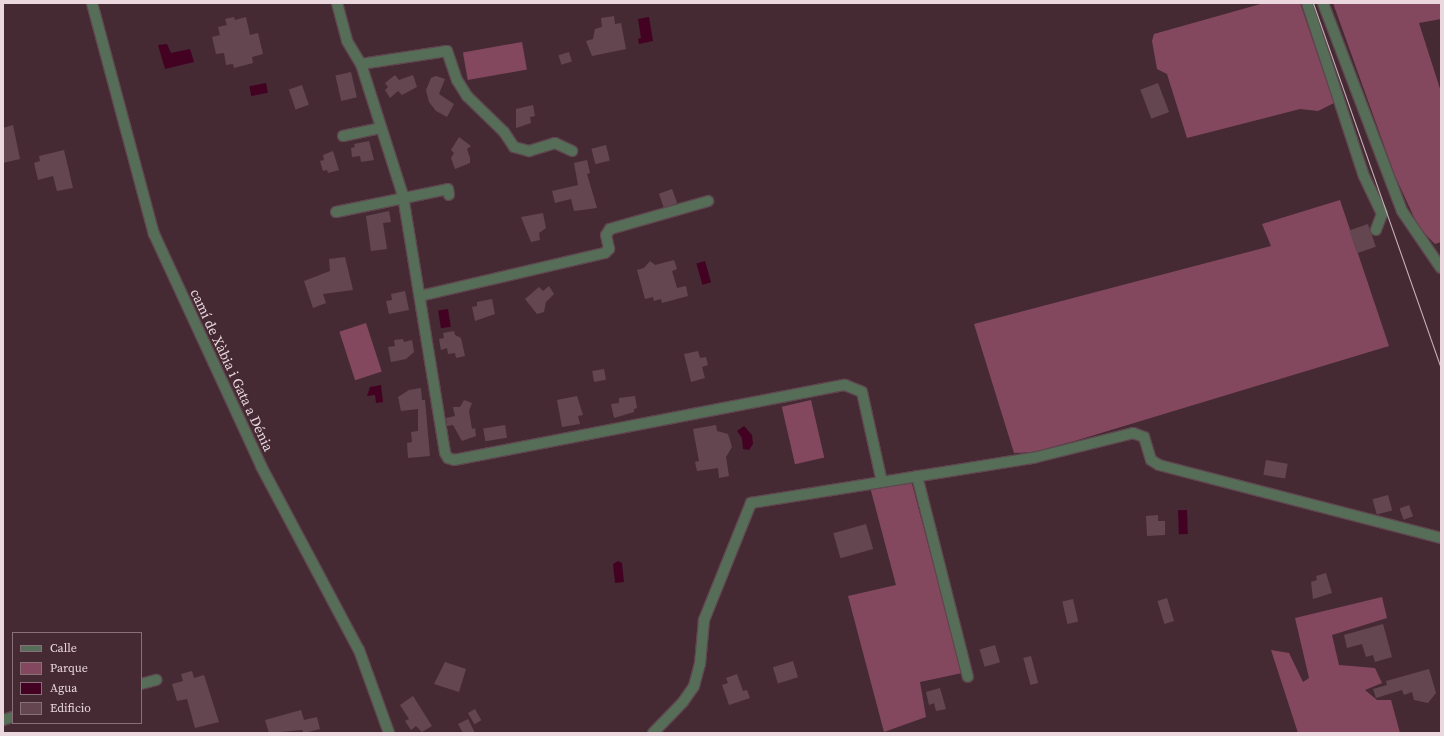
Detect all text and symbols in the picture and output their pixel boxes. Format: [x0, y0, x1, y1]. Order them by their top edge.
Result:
street label: camí de Xàbia i Gata a Dénia [187, 286, 277, 454]
legend [12, 632, 142, 724]
text: Calle [50, 640, 77, 656]
text: Parque [50, 660, 88, 676]
text: Agua [50, 680, 77, 696]
text: Edificio [50, 700, 91, 716]

